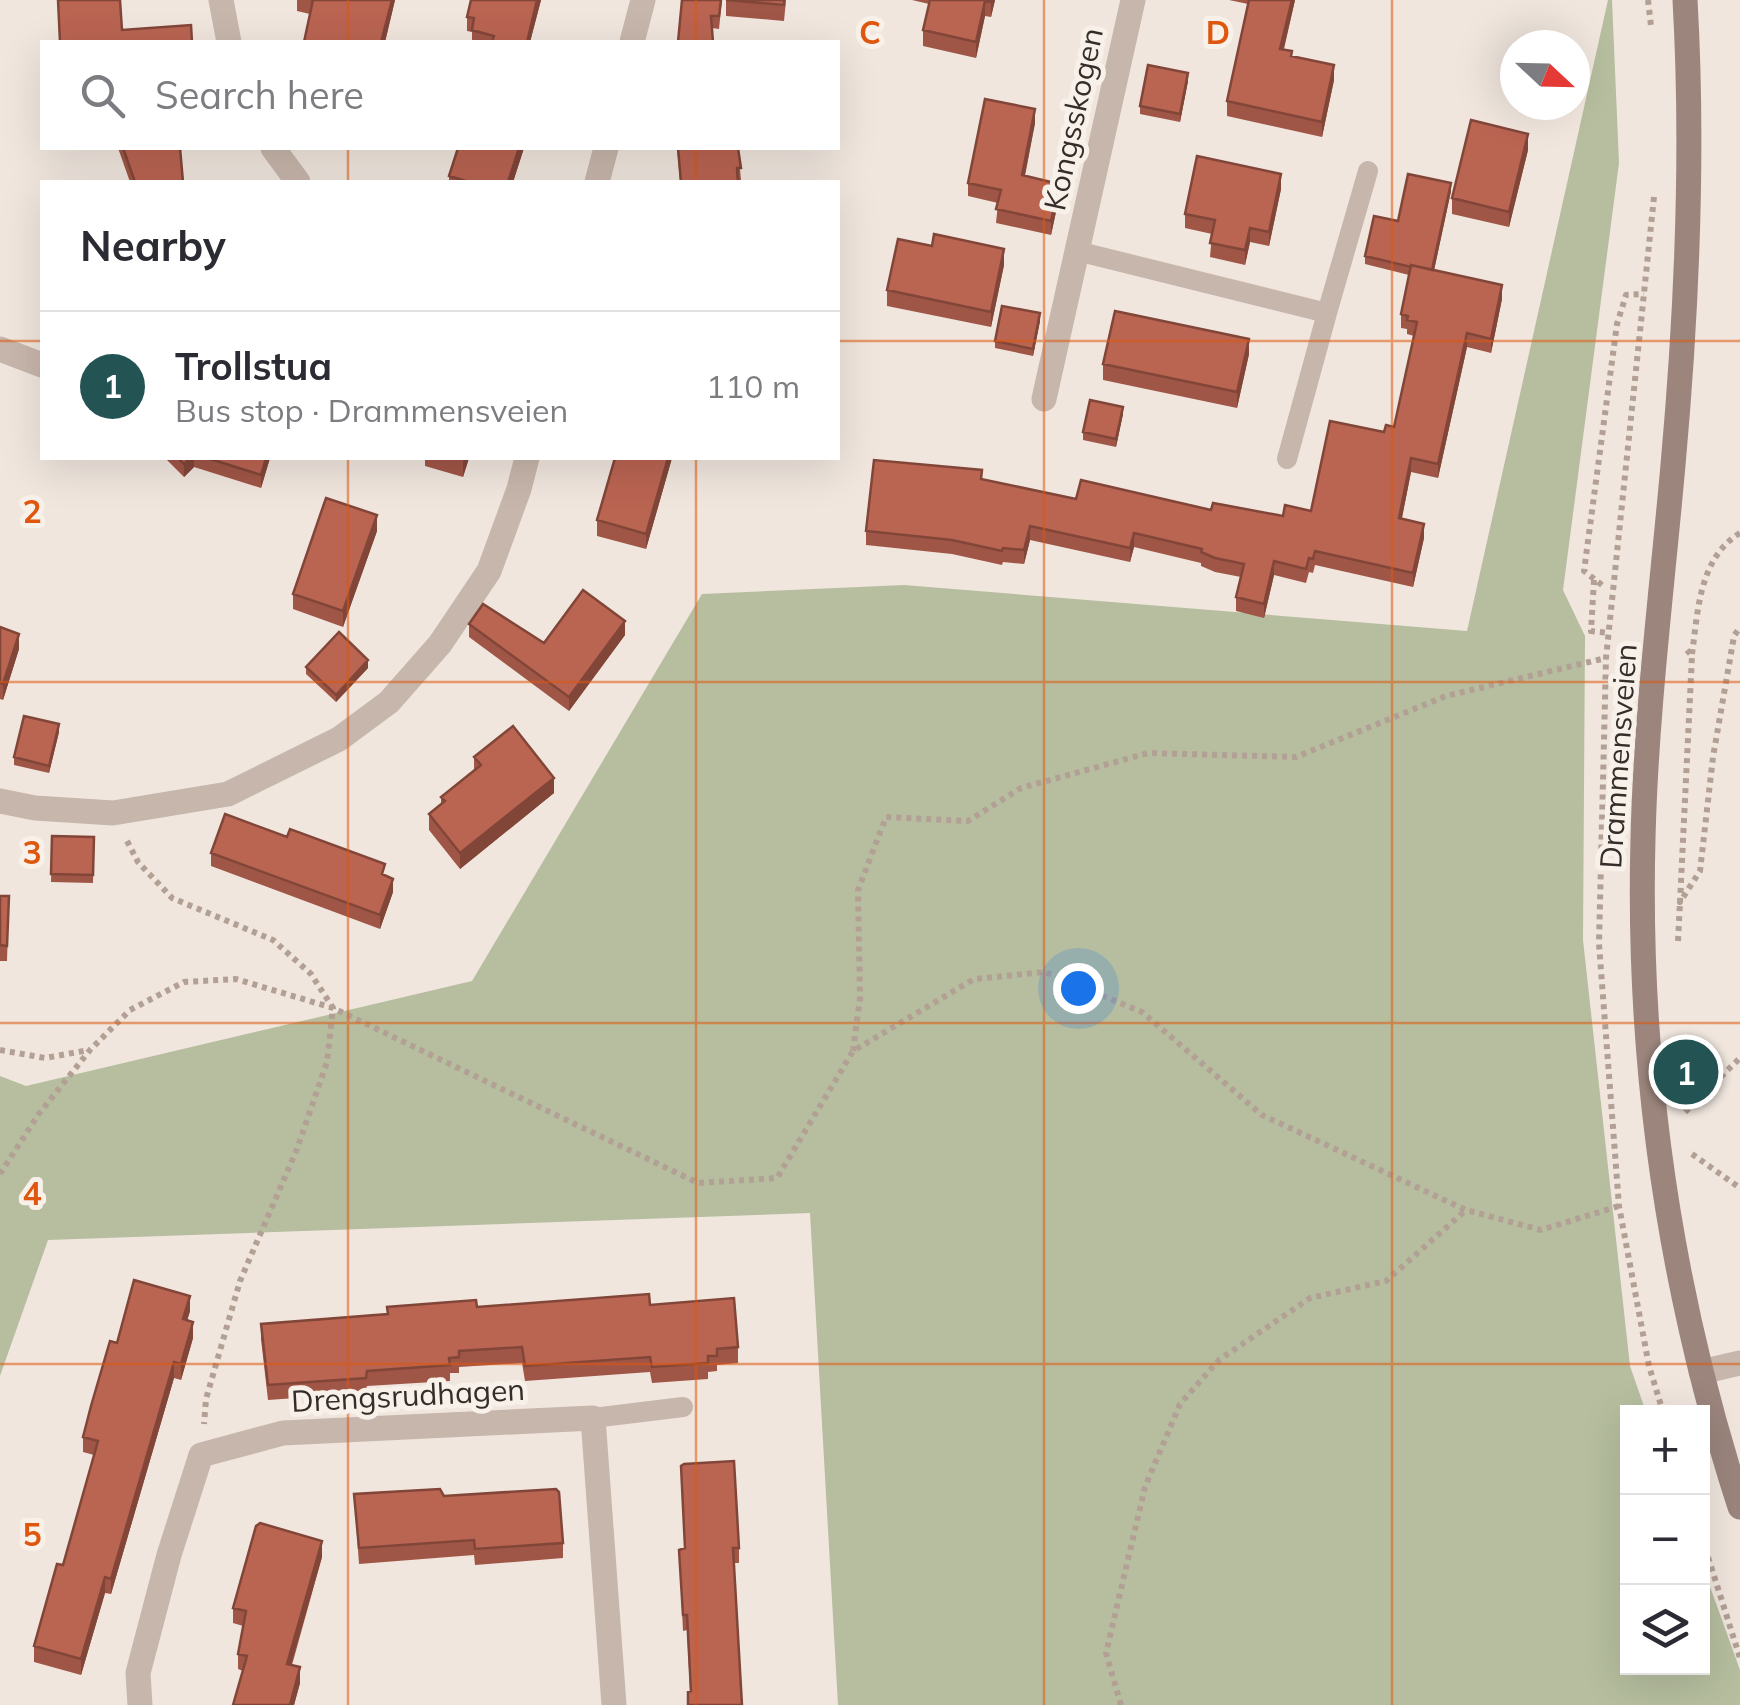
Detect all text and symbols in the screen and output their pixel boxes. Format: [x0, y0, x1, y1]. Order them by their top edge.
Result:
text: C [859, 12, 881, 52]
text: D [1206, 12, 1230, 52]
street label: Kongsskogen [1035, 24, 1111, 214]
north arrow [1500, 30, 1590, 120]
search box [40, 40, 840, 150]
icon: search [75, 68, 130, 123]
text: Search here [155, 71, 364, 119]
text: Nearby [80, 219, 226, 272]
text: Trollstua [175, 342, 332, 390]
text: 1 [103, 366, 122, 406]
text: 110 m [706, 366, 800, 406]
text: Bus stop · Drammensveien [175, 390, 568, 430]
text: 2 [22, 491, 42, 531]
street label: Drammensveien [1591, 642, 1645, 870]
text: 3 [22, 832, 42, 872]
your location [1053, 963, 1104, 1014]
pin: 1 [1654, 1034, 1718, 1110]
text: 4 [22, 1173, 42, 1213]
street label: Drengsrudhagen [290, 1370, 526, 1420]
map controls [1620, 1405, 1710, 1675]
button: + [1620, 1405, 1710, 1495]
button: − [1620, 1495, 1710, 1585]
text: 5 [22, 1514, 42, 1554]
button: layers [1620, 1585, 1710, 1675]

